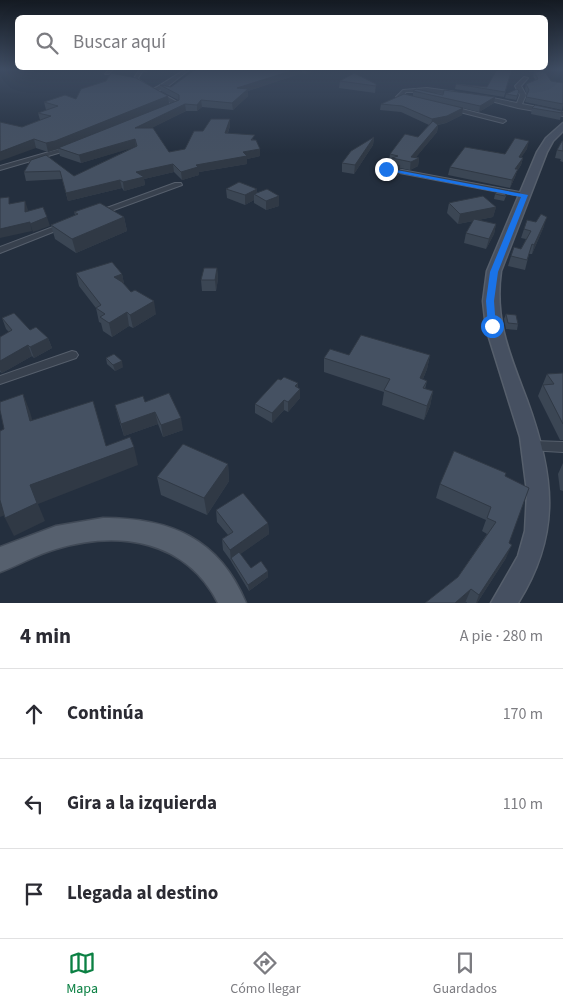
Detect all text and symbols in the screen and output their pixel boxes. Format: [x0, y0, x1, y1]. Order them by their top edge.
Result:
search box [15, 15, 548, 70]
icon: search [33, 29, 61, 57]
text: Buscar aquí [73, 29, 166, 56]
route end [375, 158, 398, 181]
route start [481, 315, 504, 338]
text: 4 min [20, 621, 71, 651]
text: A pie · 280 m [460, 625, 543, 647]
icon: ahead [20, 700, 48, 728]
text: Continúa [67, 700, 144, 727]
text: 170 m [503, 703, 543, 725]
icon: left [20, 790, 48, 818]
text: Gira a la izquierda [67, 790, 217, 817]
text: 110 m [503, 793, 543, 815]
icon: arrive [20, 880, 48, 908]
text: Llegada al destino [67, 880, 218, 907]
tab: Mapa [66, 949, 98, 999]
tab: Cómo llegar [230, 949, 301, 999]
tab: Guardados [433, 949, 497, 999]

